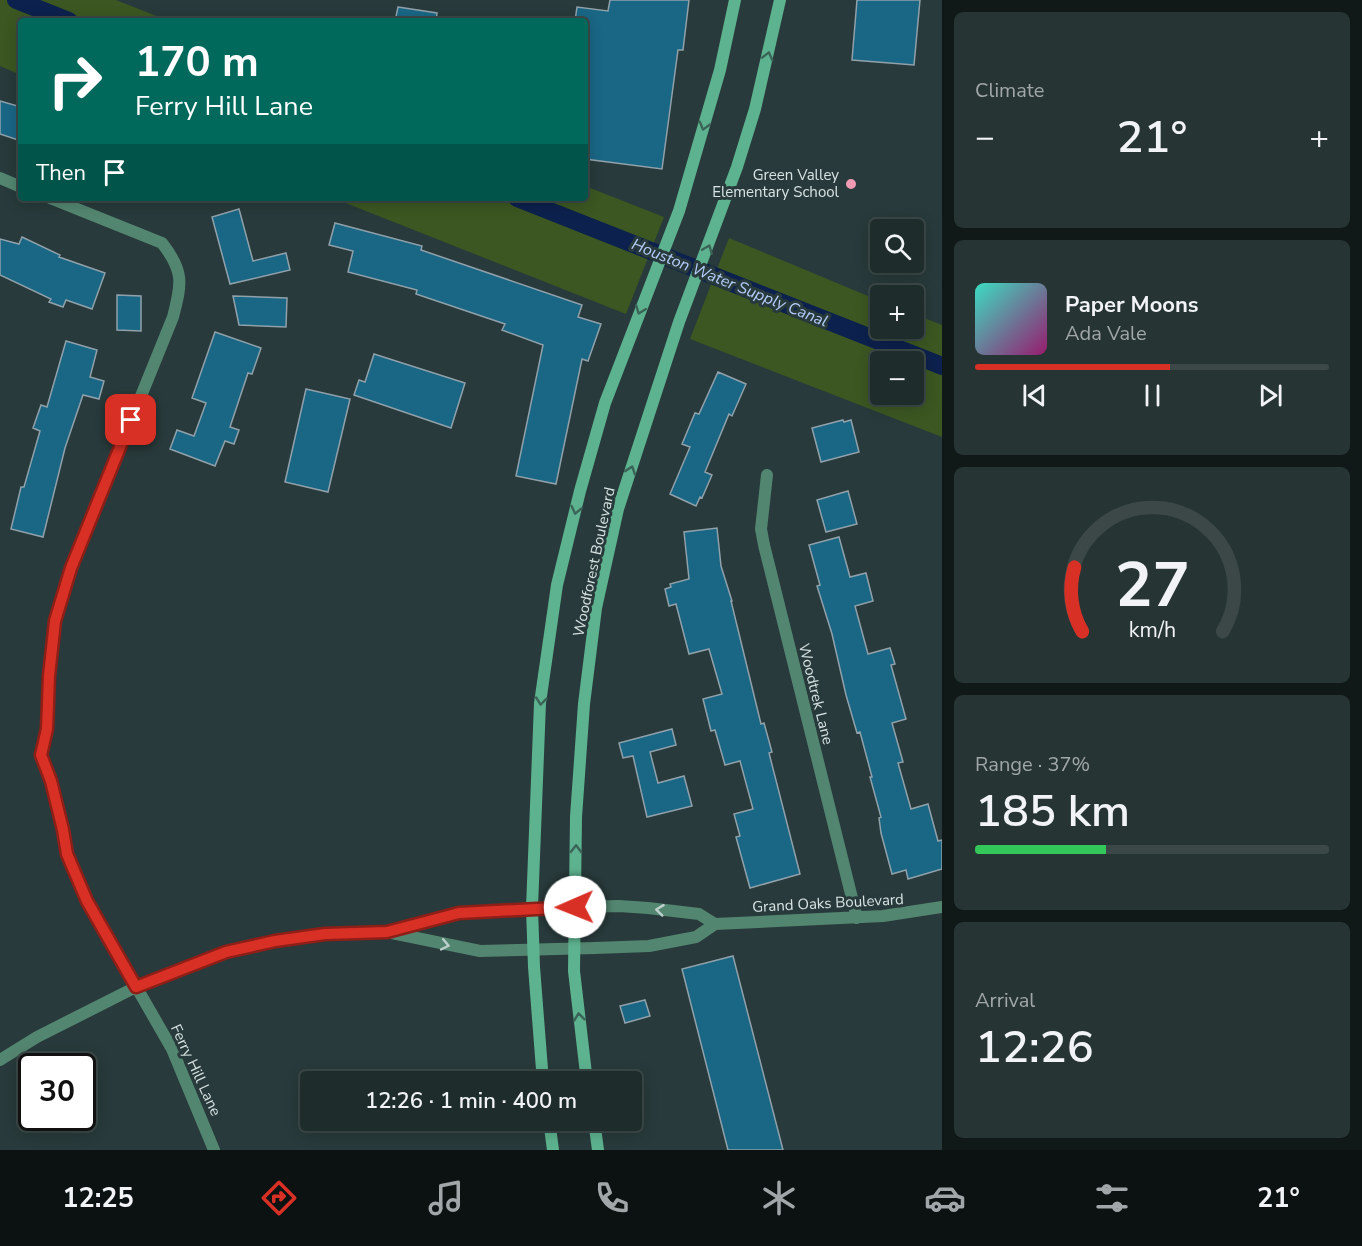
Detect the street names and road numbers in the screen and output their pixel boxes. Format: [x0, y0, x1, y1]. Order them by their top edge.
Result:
street label: Woodforest Boulevard [568, 485, 620, 639]
street label: Woodtrek Lane [794, 641, 838, 747]
street label: Grand Oaks Boulevard [752, 889, 904, 917]
street label: Ferry Hill Lane [166, 1021, 226, 1119]

